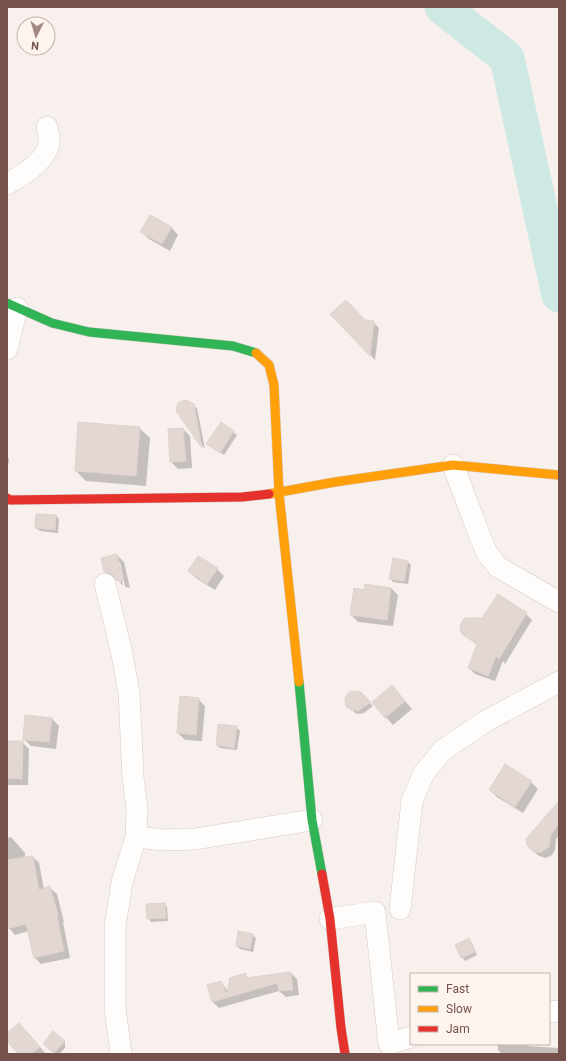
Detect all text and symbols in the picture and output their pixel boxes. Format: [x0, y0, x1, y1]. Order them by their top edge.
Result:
north arrow [16, 16, 56, 56]
text: N [31, 39, 40, 52]
legend [410, 973, 550, 1045]
text: Fast [446, 982, 469, 996]
text: Slow [446, 1002, 472, 1016]
text: Jam [446, 1022, 470, 1036]

